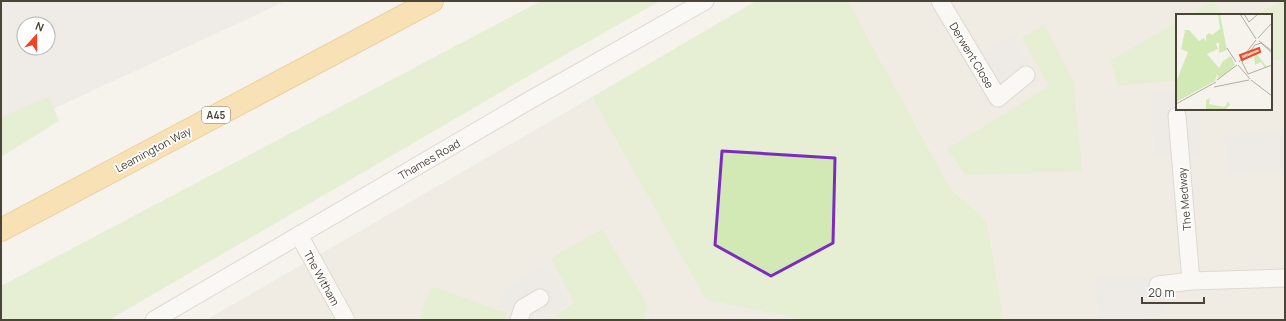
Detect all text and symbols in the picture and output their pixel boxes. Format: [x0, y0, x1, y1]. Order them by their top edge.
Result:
inset map [1176, 14, 1272, 110]
north arrow [16, 16, 56, 56]
text: N [33, 18, 46, 35]
street label: Derwent Close [946, 19, 998, 91]
road number: A45 [202, 107, 230, 123]
street label: Leamington Way [112, 123, 194, 175]
street label: Thames Road [395, 135, 463, 183]
street label: The Medway [1174, 166, 1194, 231]
street label: The Witham [301, 248, 343, 308]
scale bar [1142, 279, 1204, 305]
text: 20 m [1148, 284, 1175, 301]

